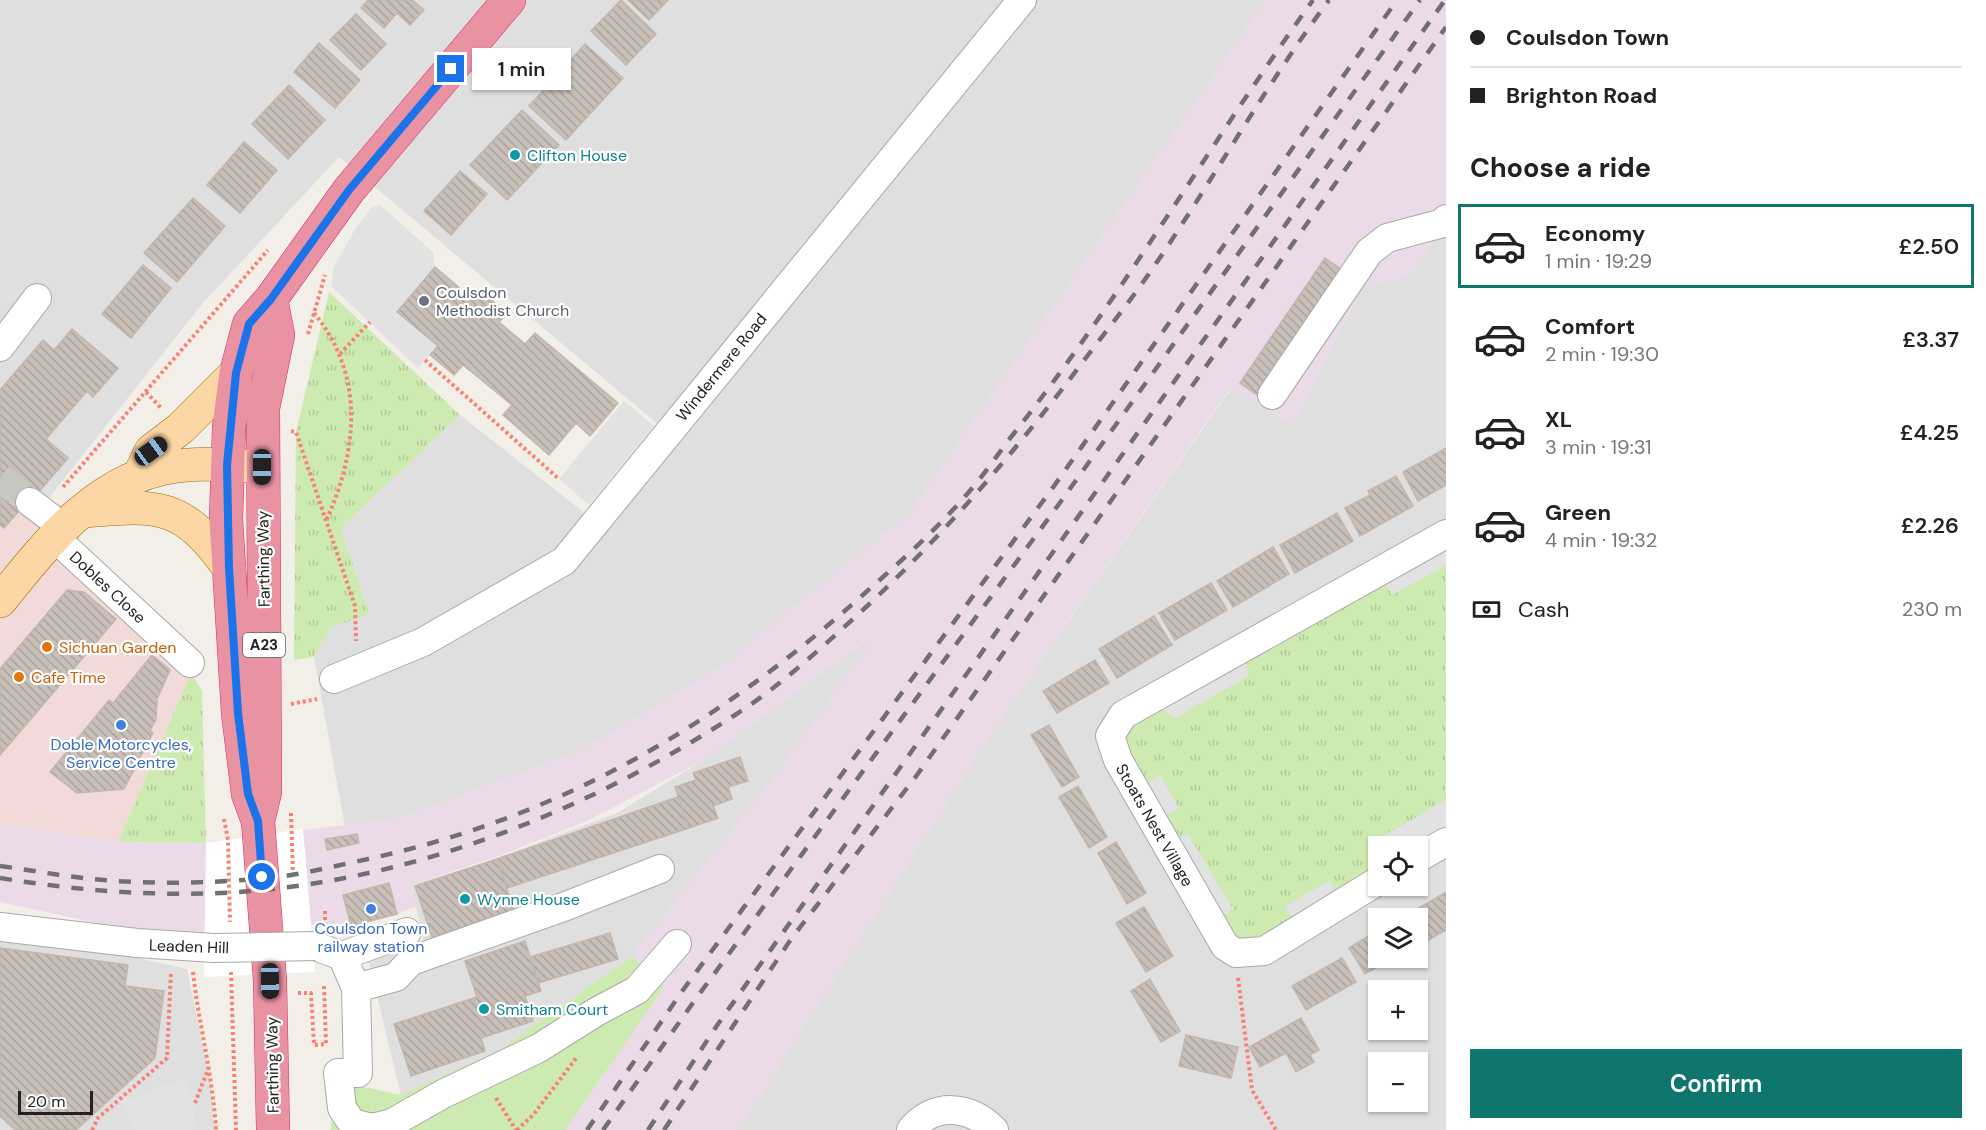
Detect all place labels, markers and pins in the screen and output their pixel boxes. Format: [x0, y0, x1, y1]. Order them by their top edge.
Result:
place label: Clifton House [527, 145, 627, 166]
marker: Clifton House [508, 148, 522, 162]
place label: Coulsdon Methodist Church [436, 282, 569, 321]
marker: Coulsdon Methodist Church [417, 294, 431, 308]
place label: Sichuan Garden [59, 637, 177, 658]
marker: Sichuan Garden [40, 640, 54, 654]
place label: Cafe Time [31, 667, 106, 688]
marker: Cafe Time [12, 670, 26, 684]
marker: Doble Motorcycles, Service Centre [114, 718, 128, 732]
place label: Doble Motorcycles, Service Centre [50, 734, 192, 773]
place label: Wynne House [477, 889, 580, 910]
marker: Wynne House [458, 892, 472, 906]
marker: Coulsdon Town railway station [364, 902, 378, 916]
place label: Coulsdon Town railway station [315, 918, 427, 957]
place label: Smitham Court [496, 999, 608, 1020]
marker: Smitham Court [477, 1002, 491, 1016]

